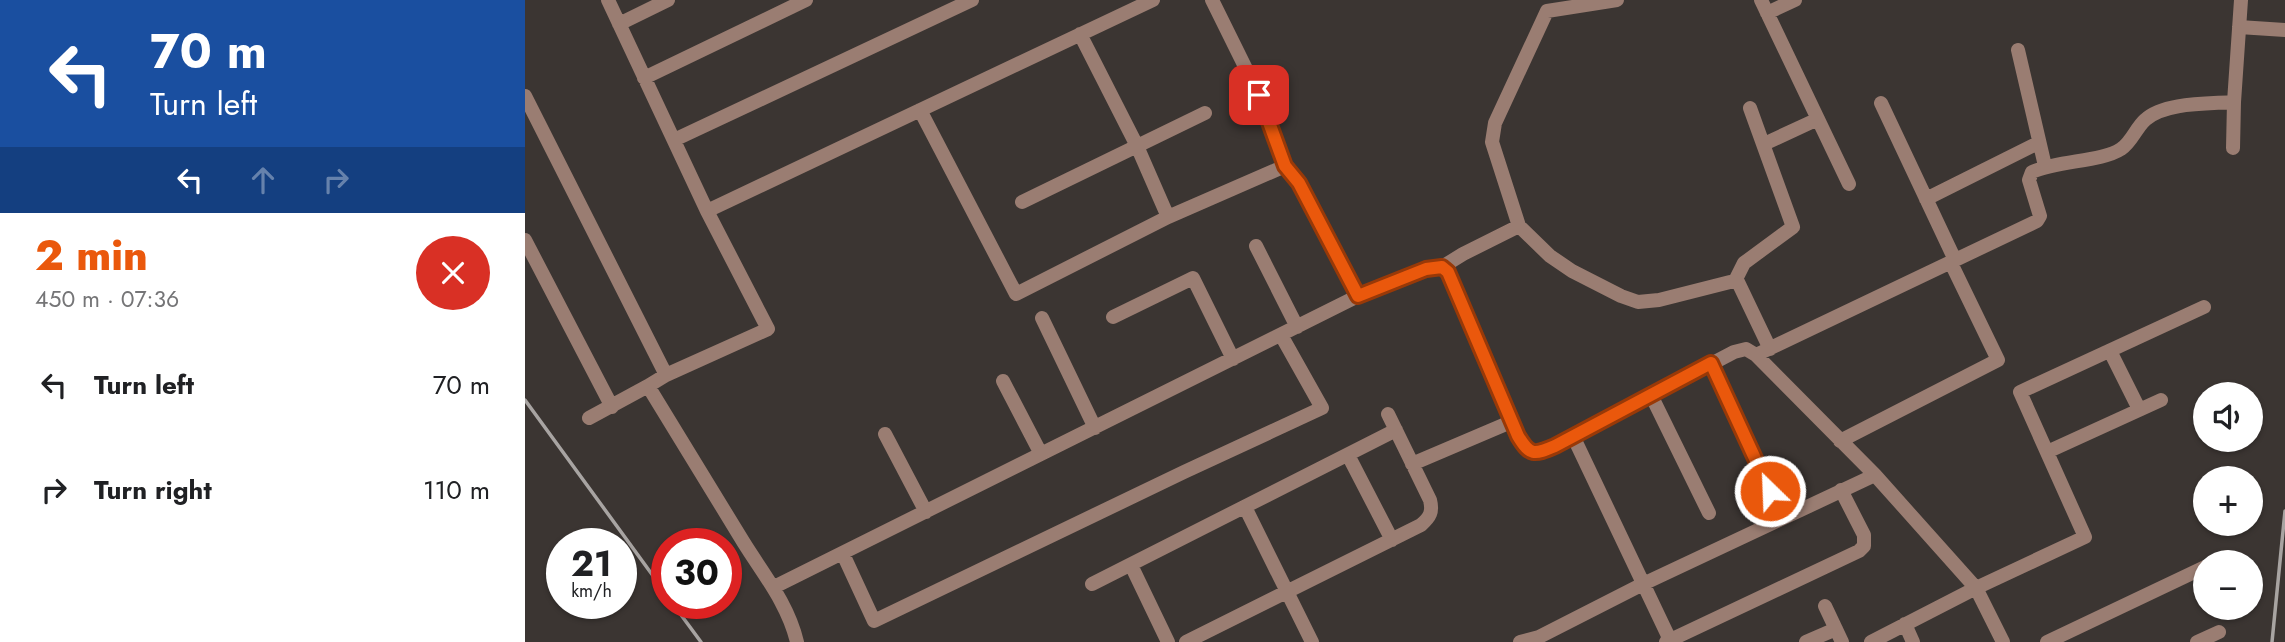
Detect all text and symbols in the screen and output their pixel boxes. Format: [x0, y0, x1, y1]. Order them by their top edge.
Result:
text: 70 m [150, 16, 267, 86]
icon: left [35, 28, 126, 119]
pin [1229, 65, 1289, 125]
icon: arrive [1240, 76, 1278, 114]
text: Turn left [150, 81, 257, 127]
icon: left [171, 161, 209, 199]
icon: ahead [244, 161, 282, 199]
icon: right [317, 161, 355, 199]
text: 2 min [35, 225, 148, 286]
button: close [416, 236, 490, 310]
text: 450 m · 07:36 [35, 282, 179, 316]
icon: left [35, 366, 73, 404]
text: Turn left [94, 366, 194, 404]
text: 70 m [433, 366, 490, 404]
map controls [2193, 382, 2263, 620]
button: sound [2193, 382, 2263, 452]
position arrow [1733, 454, 1807, 528]
button: + [2193, 466, 2263, 536]
icon: right [35, 471, 73, 509]
text: Turn right [94, 471, 212, 509]
text: 110 m [423, 471, 490, 509]
speed limit sign: 30 [651, 528, 742, 619]
text: 21 [571, 539, 612, 589]
button: − [2193, 550, 2263, 620]
text: km/h [571, 578, 612, 604]

